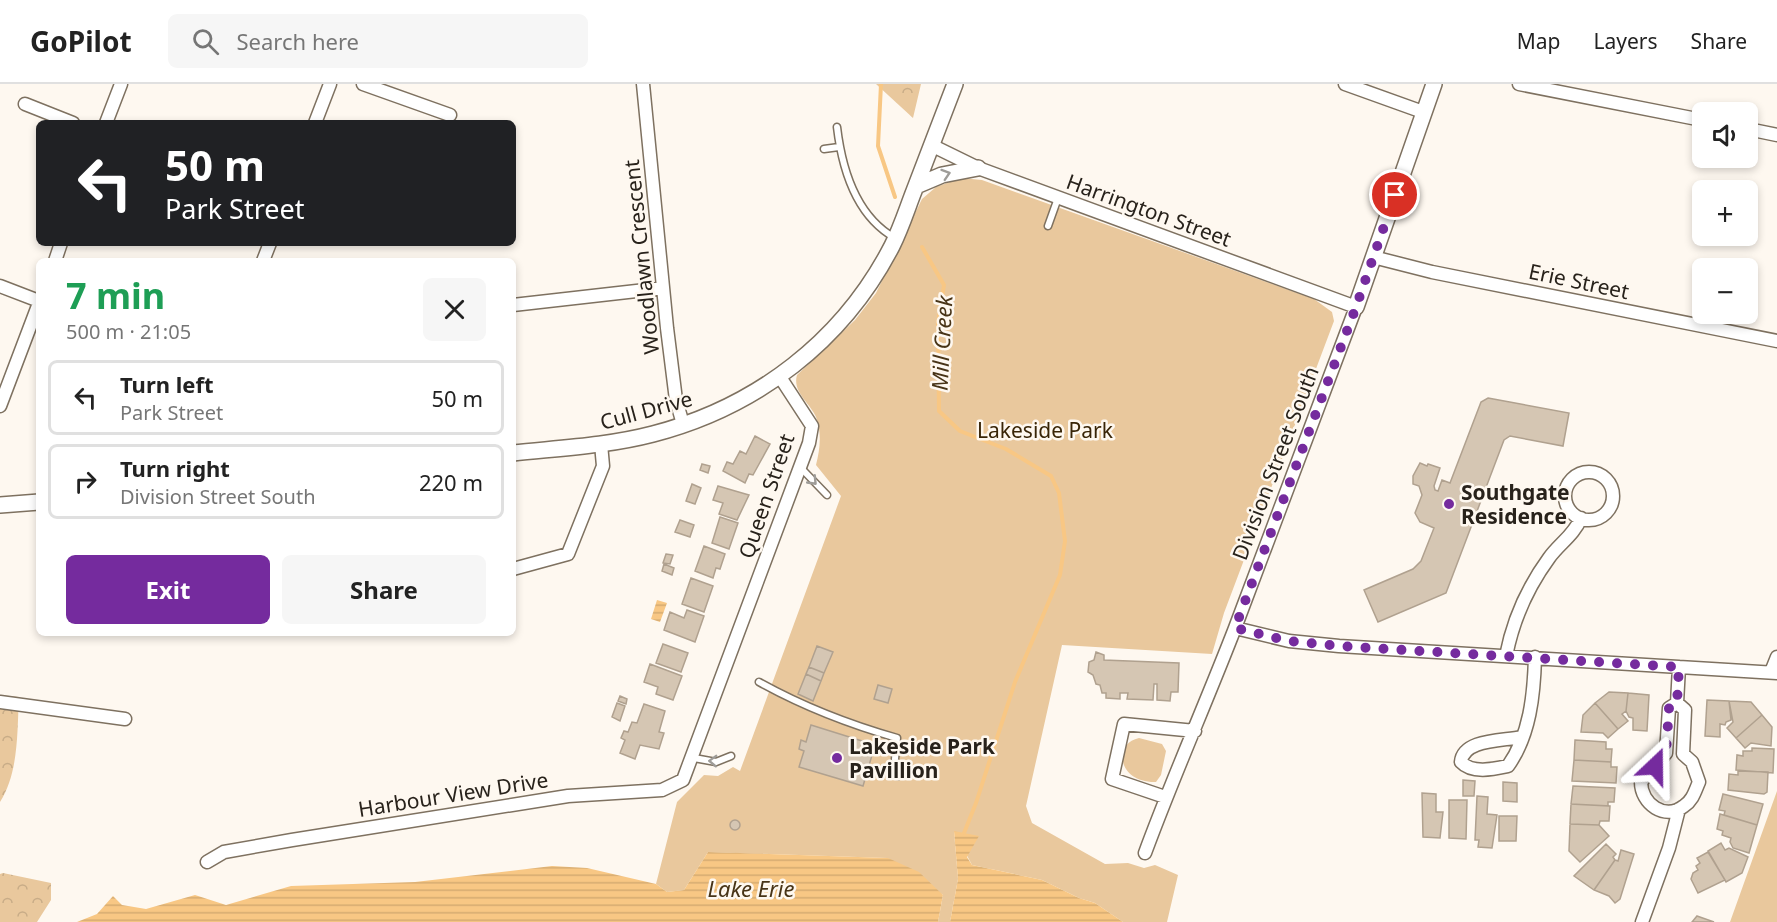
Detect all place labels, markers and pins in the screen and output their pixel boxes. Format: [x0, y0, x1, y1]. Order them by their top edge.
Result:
pin [1369, 169, 1420, 220]
place label: Southgate Residence [1461, 478, 1570, 530]
marker: Southgate Residence [1442, 497, 1456, 511]
place label: Lakeside Park Pavillion [849, 732, 996, 784]
marker: Lakeside Park Pavillion [830, 751, 844, 765]

